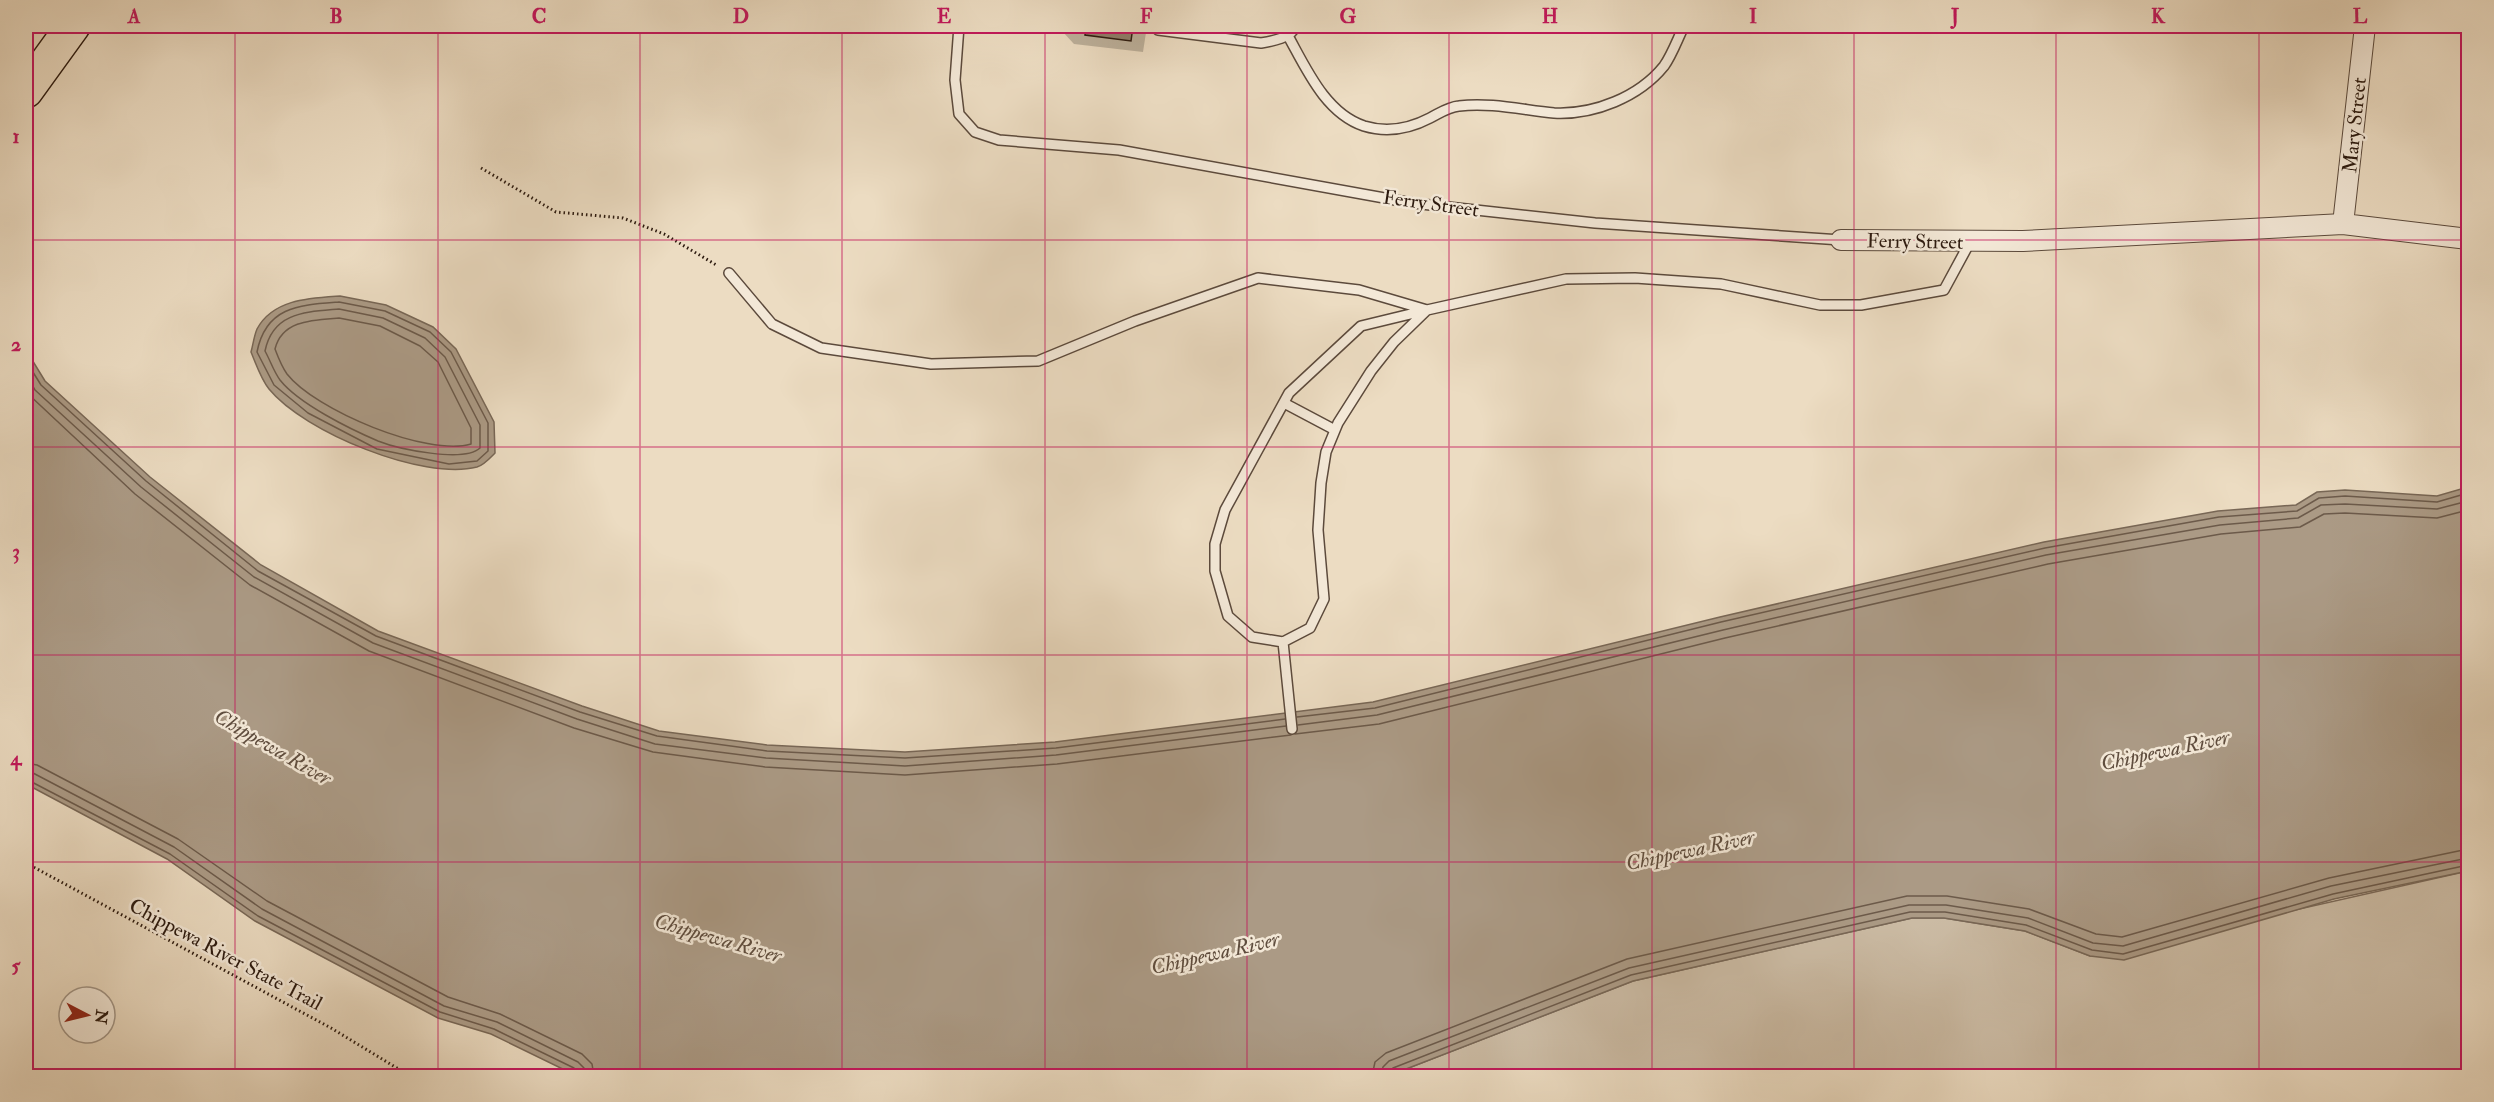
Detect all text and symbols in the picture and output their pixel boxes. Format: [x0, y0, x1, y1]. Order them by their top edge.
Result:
text: A [127, 4, 141, 29]
text: B [329, 4, 343, 29]
text: C [532, 4, 546, 29]
text: D [733, 4, 749, 29]
text: E [937, 4, 952, 29]
text: F [1140, 4, 1153, 29]
text: G [1340, 4, 1357, 29]
text: H [1542, 4, 1558, 29]
text: I [1749, 4, 1757, 29]
text: J [1950, 4, 1959, 29]
text: K [2151, 4, 2166, 29]
text: L [2353, 4, 2368, 29]
street label: Mary Street [2337, 75, 2372, 174]
text: 1 [12, 124, 20, 149]
street label: Ferry Street [1381, 184, 1481, 223]
street label: Ferry Street [1867, 228, 1964, 255]
text: 2 [11, 332, 21, 357]
text: 3 [12, 539, 20, 564]
water label: Chippewa River [209, 703, 337, 792]
water label: Chippewa River [2098, 723, 2233, 777]
text: 4 [10, 746, 23, 771]
water label: Chippewa River [1623, 823, 1758, 877]
street label: Chippewa River State Trail [124, 893, 327, 1017]
water label: Chippewa River [651, 907, 786, 970]
water label: Chippewa River [1148, 925, 1283, 981]
text: 5 [12, 953, 22, 978]
north arrow [57, 985, 117, 1045]
text: N [90, 1007, 112, 1026]

